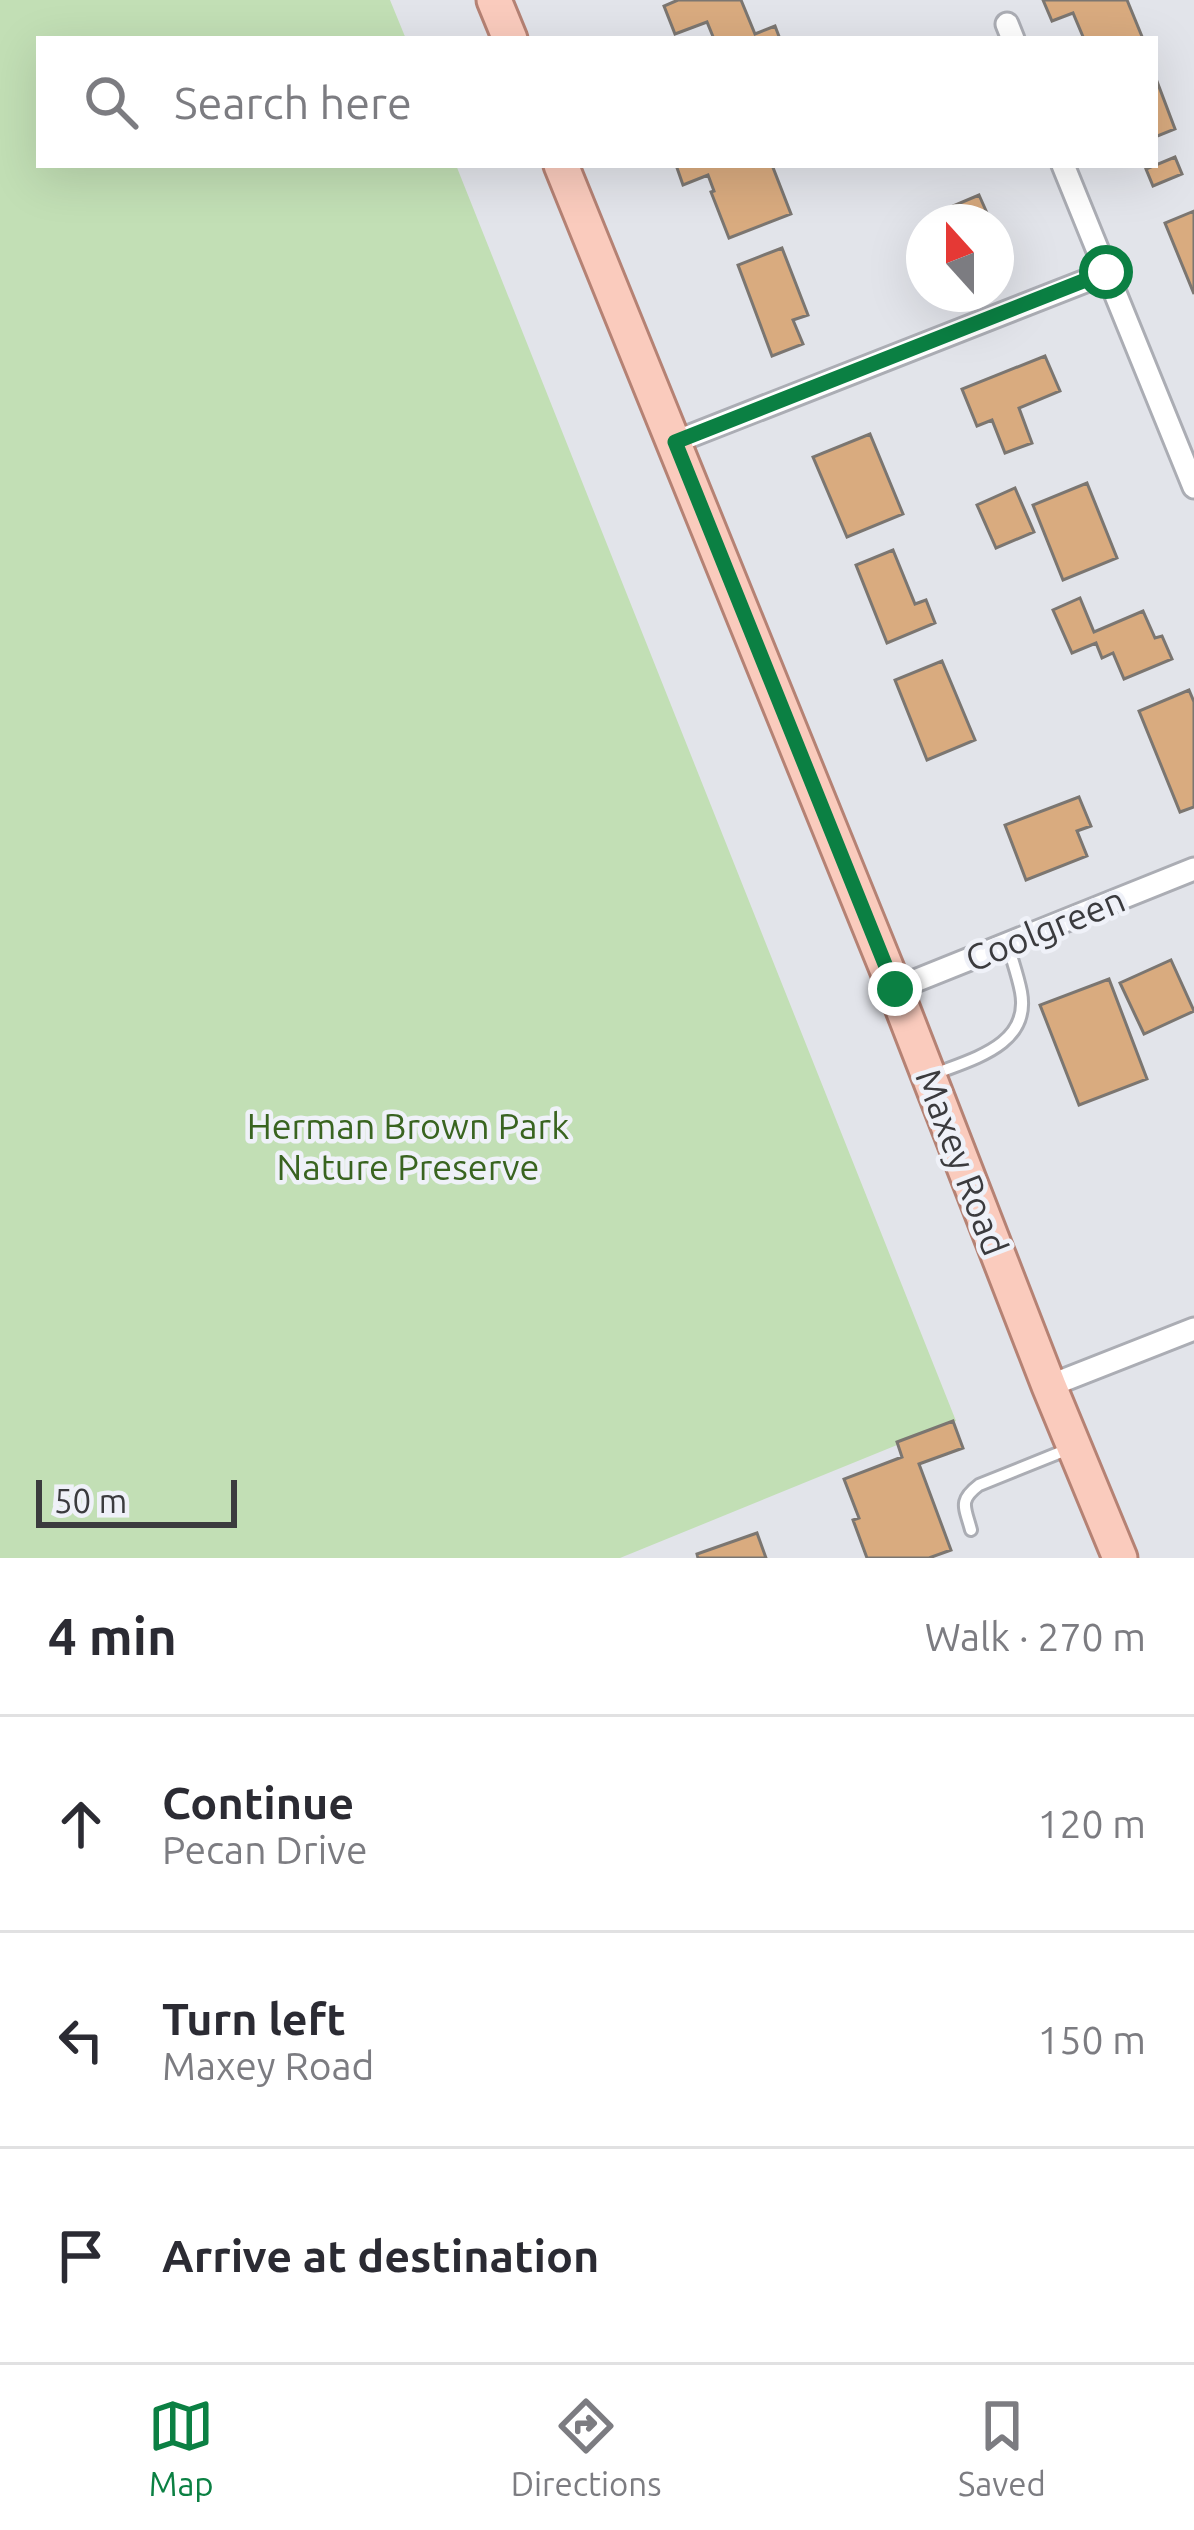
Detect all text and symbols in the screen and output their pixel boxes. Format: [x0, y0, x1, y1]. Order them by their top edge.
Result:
search box [36, 36, 1158, 168]
icon: search [78, 69, 144, 135]
text: Search here [174, 77, 412, 128]
north arrow [906, 204, 1014, 312]
route start [1079, 245, 1133, 299]
street label: Coolgreen [959, 878, 1130, 979]
route end [868, 962, 922, 1016]
street label: Maxey Road [908, 1063, 1017, 1261]
park label: Herman Brown Park Nature Preserve [247, 1105, 569, 1187]
scale bar [36, 1474, 237, 1527]
text: 50 m [54, 1482, 127, 1519]
text: 4 min [48, 1607, 177, 1665]
text: Walk · 270 m [925, 1615, 1146, 1658]
text: Continue [162, 1777, 354, 1828]
icon: ahead [48, 1791, 114, 1857]
text: 120 m [1037, 1802, 1146, 1845]
text: Pecan Drive [162, 1828, 368, 1871]
text: Turn left [162, 1993, 346, 2044]
icon: left [48, 2007, 114, 2073]
text: 150 m [1037, 2018, 1146, 2061]
text: Maxey Road [162, 2044, 374, 2087]
icon: arrive [48, 2223, 114, 2289]
text: Arrive at destination [162, 2230, 599, 2281]
tab: Map [148, 2393, 214, 2502]
tab: Directions [511, 2393, 661, 2502]
tab: Saved [958, 2393, 1046, 2502]

